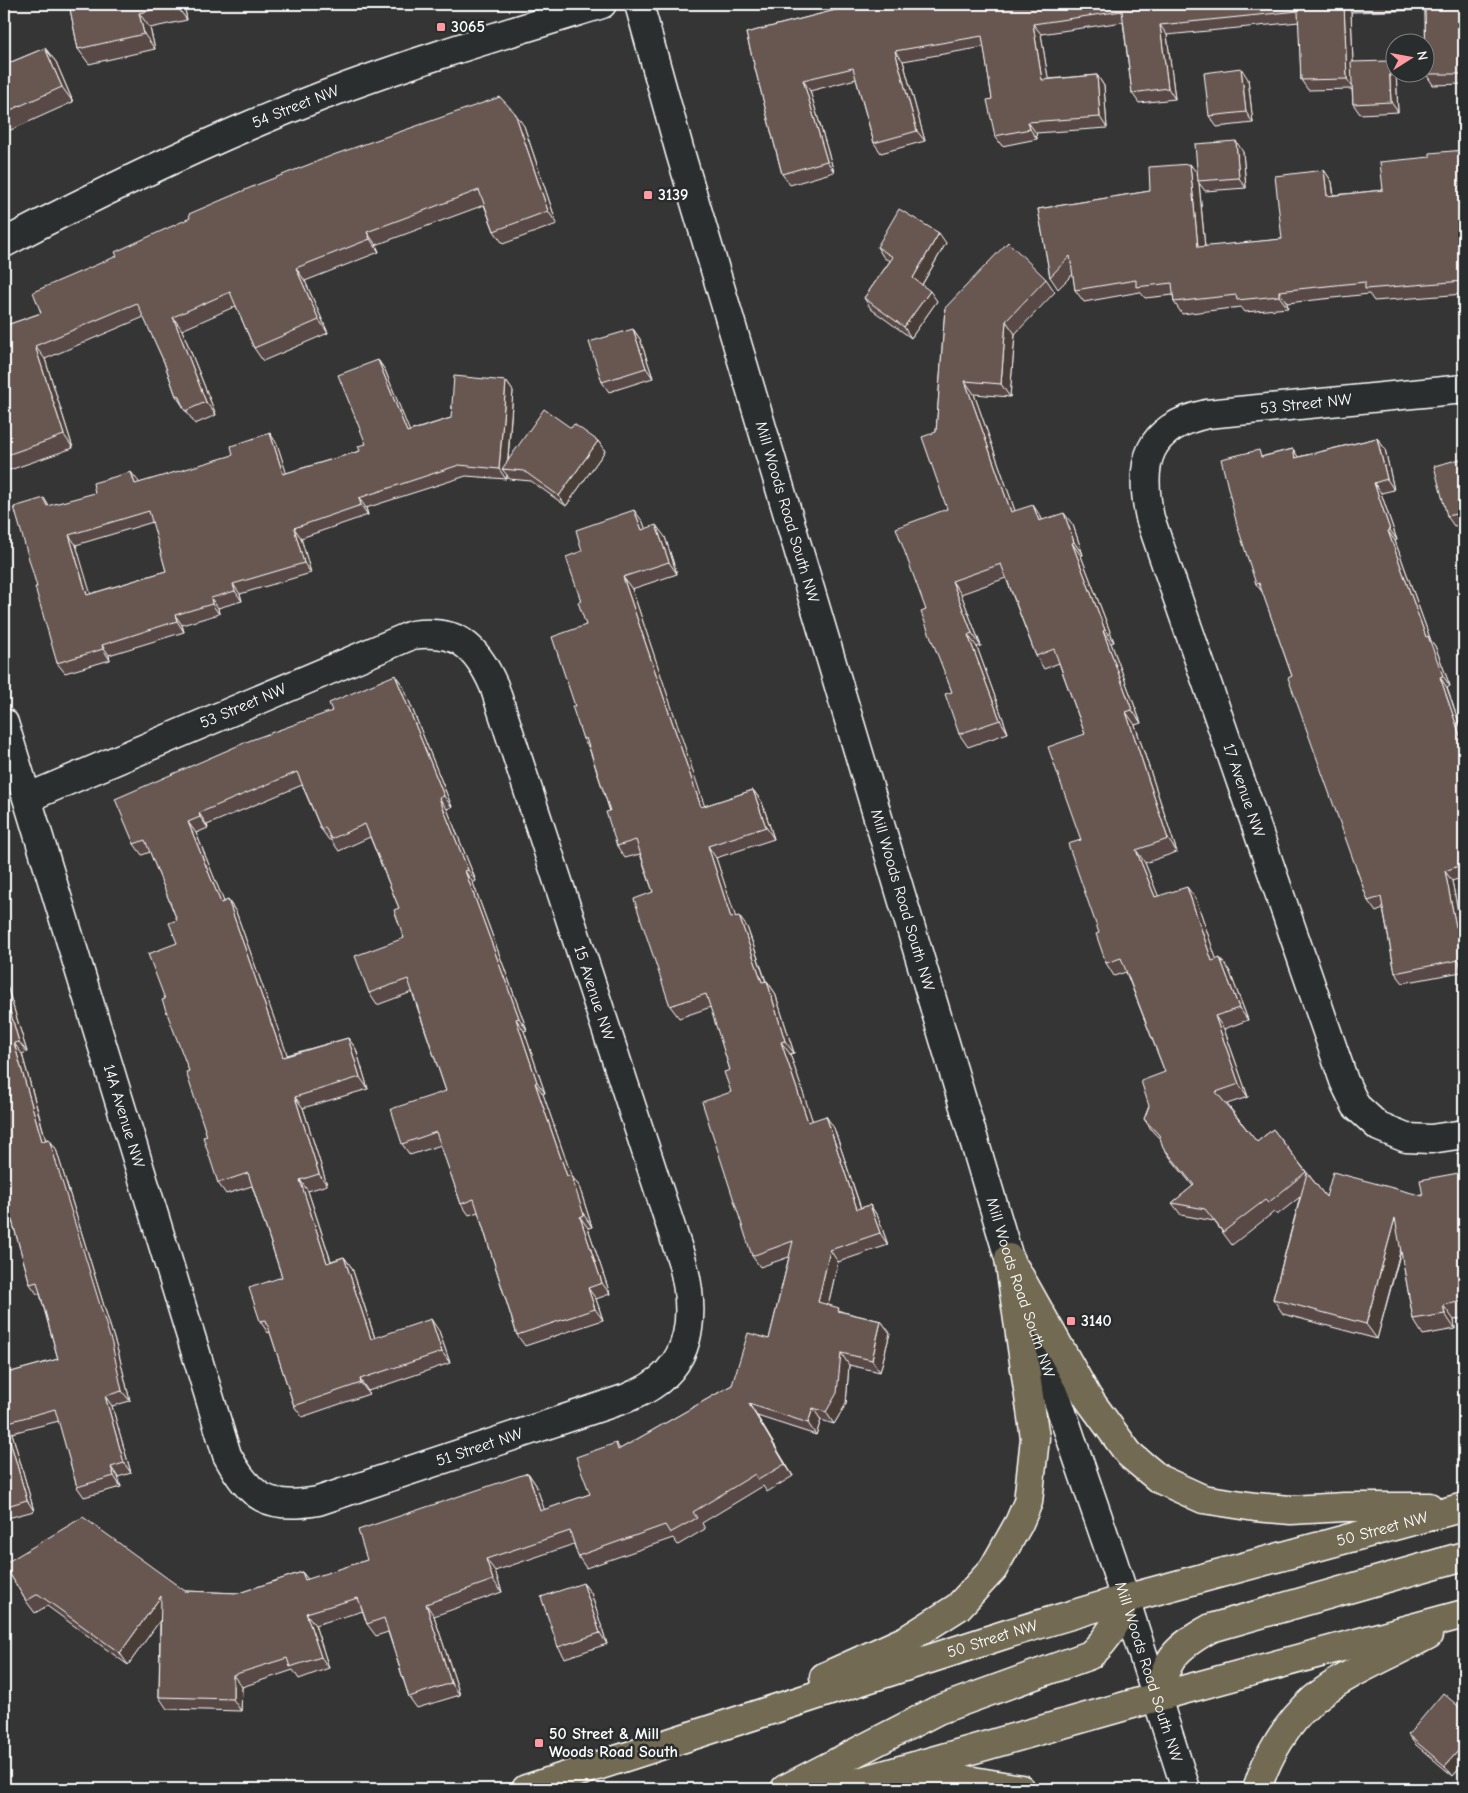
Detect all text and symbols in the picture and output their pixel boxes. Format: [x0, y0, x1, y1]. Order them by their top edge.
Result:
place label: 3065 [451, 18, 485, 36]
marker: 3065 [435, 21, 447, 33]
north arrow [1386, 32, 1436, 82]
text: N [1413, 50, 1431, 62]
street label: 54 Street NW [250, 81, 341, 132]
place label: 3139 [658, 186, 688, 204]
marker: 3139 [642, 189, 654, 201]
street label: 53 Street NW [1259, 390, 1353, 418]
street label: Mill Woods Road South NW [752, 419, 823, 605]
street label: 53 Street NW [197, 680, 289, 732]
street label: 17 Avenue NW [1219, 741, 1268, 840]
street label: Mill Woods Road South NW [867, 807, 938, 993]
street label: 15 Avenue NW [570, 943, 618, 1043]
street label: 14A Avenue NW [100, 1062, 148, 1170]
street label: Mill Woods Road South NW [982, 1195, 1058, 1380]
place label: 3140 [1081, 1312, 1112, 1330]
marker: 3140 [1065, 1315, 1077, 1327]
street label: 51 Street NW [434, 1424, 525, 1470]
street label: 50 Street NW [1335, 1508, 1430, 1550]
street label: Mill Woods Road South NW [1111, 1579, 1186, 1764]
street label: 50 Street NW [945, 1616, 1040, 1662]
place label: 50 Street & Mill Woods Road South [549, 1725, 678, 1761]
marker: 50 Street & Mill Woods Road South [533, 1737, 545, 1749]

